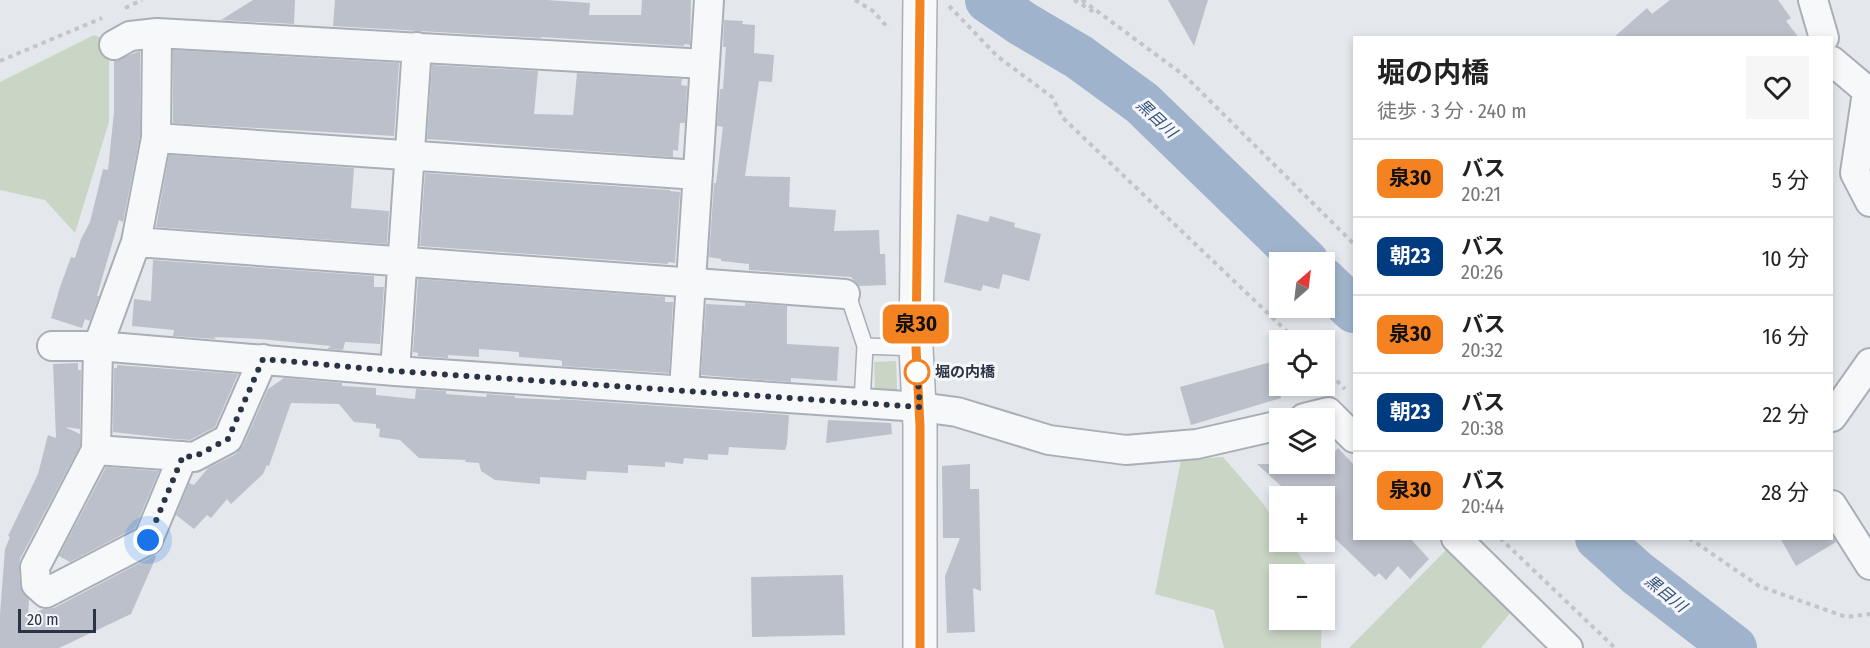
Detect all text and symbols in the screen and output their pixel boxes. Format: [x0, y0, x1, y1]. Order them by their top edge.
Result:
text: 堀の内橋 [1377, 56, 1489, 89]
button: heart [1746, 56, 1809, 119]
water label: 黒目川 [1133, 95, 1182, 143]
text: 徒歩 · 3 分 · 240 m [1377, 99, 1527, 123]
text: バス [1461, 155, 1505, 182]
text: 泉30 [1389, 165, 1431, 191]
text: 5 分 [1772, 167, 1809, 194]
text: 20:21 [1461, 182, 1501, 206]
text: バス [1461, 233, 1505, 260]
text: 朝23 [1390, 243, 1430, 269]
text: 10 分 [1762, 245, 1809, 272]
north arrow [1269, 252, 1335, 318]
map controls [1269, 252, 1335, 630]
text: 20:26 [1461, 260, 1503, 284]
line badge: 泉30 [882, 304, 950, 344]
text: 泉30 [895, 311, 937, 337]
text: バス [1461, 311, 1505, 338]
text: 泉30 [1389, 321, 1431, 347]
text: 16 分 [1762, 323, 1809, 350]
button: locate [1269, 330, 1335, 396]
text: 20:32 [1461, 338, 1503, 362]
marker: 堀の内橋 [904, 359, 930, 385]
place label: 堀の内橋 [935, 363, 996, 381]
text: バス [1461, 389, 1505, 416]
text: 朝23 [1390, 399, 1430, 425]
text: 22 分 [1762, 401, 1809, 428]
button: layers [1269, 408, 1335, 474]
text: 20:38 [1461, 416, 1504, 440]
text: バス [1461, 467, 1505, 494]
text: 泉30 [1389, 477, 1431, 503]
text: 28 分 [1761, 479, 1809, 506]
button: + [1269, 486, 1335, 552]
text: 20:44 [1461, 494, 1504, 518]
your location [133, 525, 163, 555]
button: − [1269, 564, 1335, 630]
water label: 黒目川 [1641, 571, 1692, 617]
scale bar [18, 606, 96, 634]
text: 20 m [27, 610, 58, 629]

